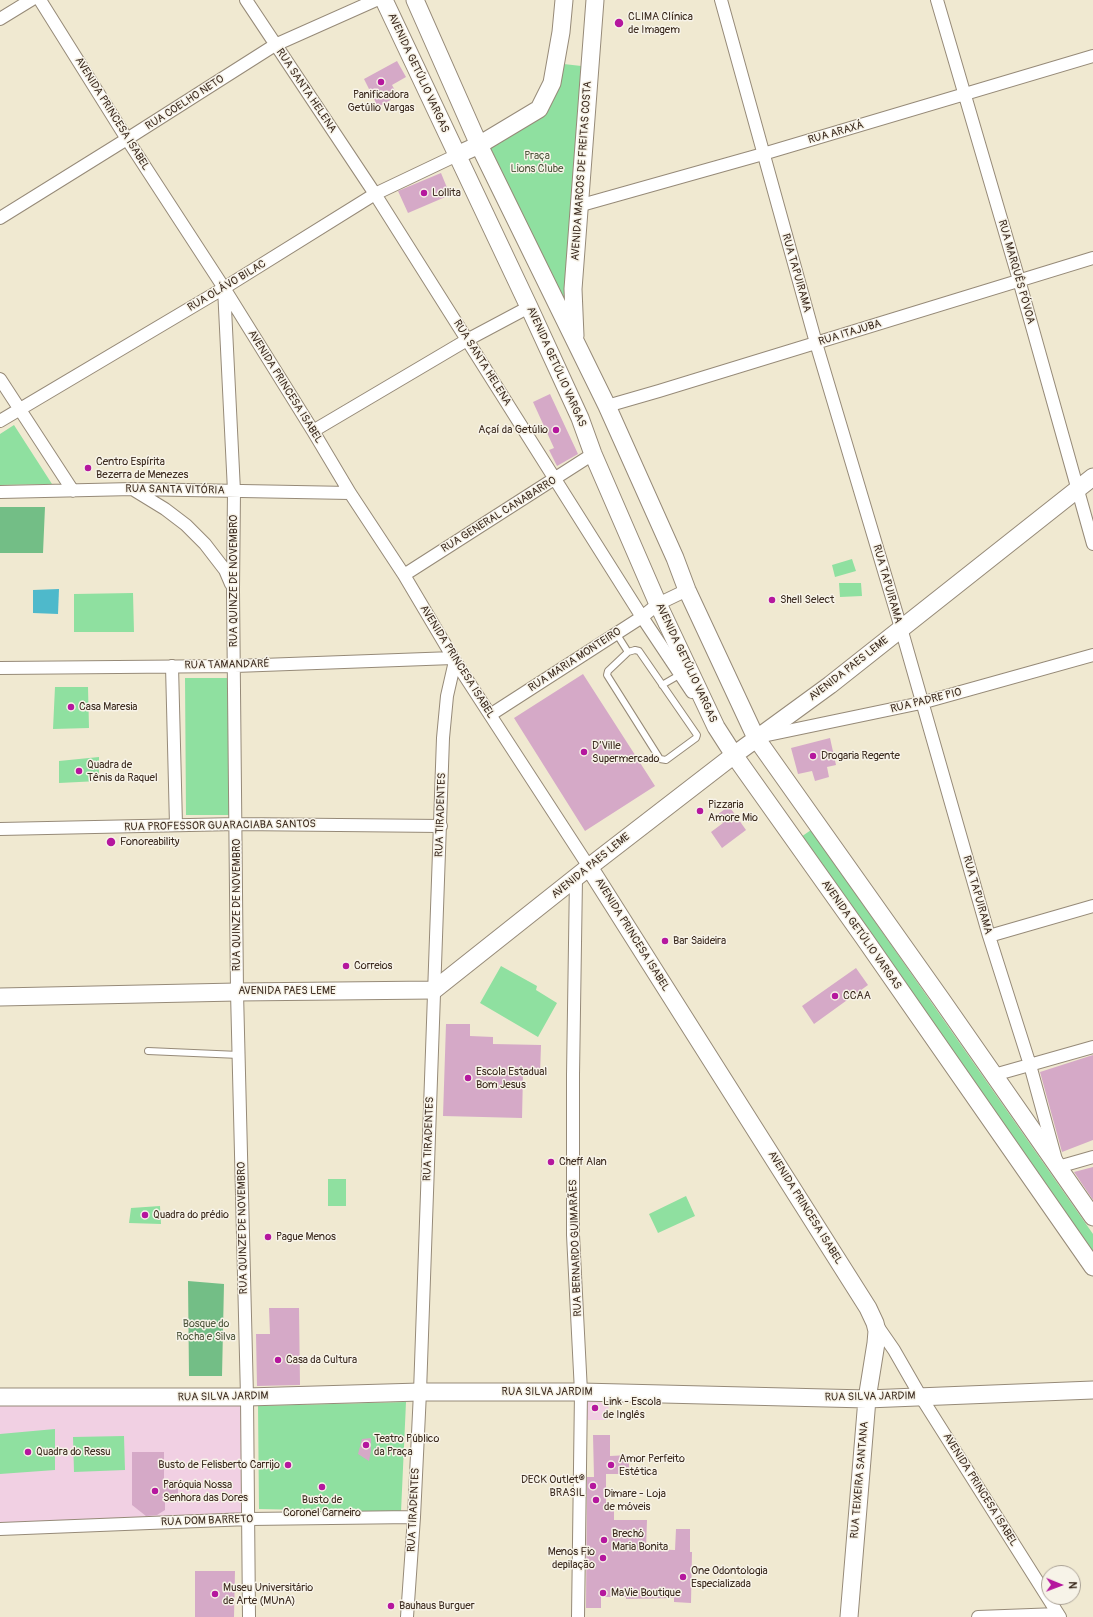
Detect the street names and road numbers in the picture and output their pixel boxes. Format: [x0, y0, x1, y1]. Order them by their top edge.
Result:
street label: AVENIDA GETÚLIO VARGAS [384, 11, 452, 135]
street label: RUA SANTA HELENA [273, 46, 339, 136]
street label: AVENIDA PRINCESA ISABEL [72, 55, 152, 173]
street label: RUA COELHO NETO [143, 73, 227, 133]
street label: AVENIDA MARCOS DE FREITAS COSTA [569, 81, 595, 261]
street label: RUA ARAXÁ [807, 119, 865, 147]
street label: RUA MARQUÊS PÓVOA [995, 218, 1037, 326]
street label: RUA TAPUIRAMA [778, 232, 814, 314]
street label: RUA OLÁVO BILAC [185, 257, 269, 315]
street label: AVENIDA GETÚLIO VARGAS [523, 305, 589, 429]
street label: RUA ITAJUBA [817, 317, 883, 349]
street label: RUA SANTA HELENA [450, 318, 514, 408]
street label: AVENIDA PRINCESA ISABEL [245, 328, 325, 446]
street label: RUA GENERAL CANABARRO [439, 474, 559, 556]
street label: RUA SANTA VITÓRIA [125, 483, 225, 497]
street label: RUA QUINZE DE NOVEMBRO [227, 515, 241, 647]
street label: RUA TAPUIRAMA [869, 543, 905, 625]
street label: AVENIDA GETÚLIO VARGAS [652, 601, 720, 725]
street label: AVENIDA PRINCESA ISABEL [417, 603, 497, 721]
street label: RUA MARIA MONTEIRO [526, 625, 624, 695]
street label: AVENIDA PAES LEME [807, 634, 891, 704]
street label: RUA TAMANDARÉ [184, 658, 270, 672]
street label: RUA PADRE PIO [889, 686, 963, 716]
street label: RUA TIRADENTES [433, 773, 449, 857]
street label: RUA PROFESSOR GUARACIABA SANTOS [124, 818, 316, 834]
street label: AVENIDA PAES LEME [549, 830, 633, 902]
street label: RUA QUINZE DE NOVEMBRO [230, 839, 244, 971]
street label: RUA TAPUIRAMA [959, 854, 995, 936]
street label: AVENIDA PRINCESA ISABEL [592, 876, 672, 994]
street label: AVENIDA GETÚLIO VARGAS [818, 878, 904, 992]
street label: AVENIDA PAES LEME [238, 984, 336, 998]
street label: RUA TIRADENTES [421, 1097, 437, 1181]
street label: AVENIDA PRINCESA ISABEL [765, 1149, 845, 1267]
street label: RUA QUINZE DE NOVEMBRO [235, 1162, 251, 1294]
street label: RUA BERNARDO GUIMARÃES [567, 1179, 585, 1317]
street label: RUA SILVA JARDIM [502, 1385, 592, 1399]
street label: RUA SILVA JARDIM [177, 1390, 269, 1404]
street label: RUA SILVA JARDIM [824, 1390, 916, 1404]
street label: RUA TEIXEIRA SANTANA [848, 1421, 872, 1539]
street label: AVENIDA PRINCESA ISABEL [940, 1431, 1020, 1549]
street label: RUA TIRADENTES [405, 1468, 423, 1552]
street label: RUA DOM BARRETO [161, 1513, 253, 1529]

